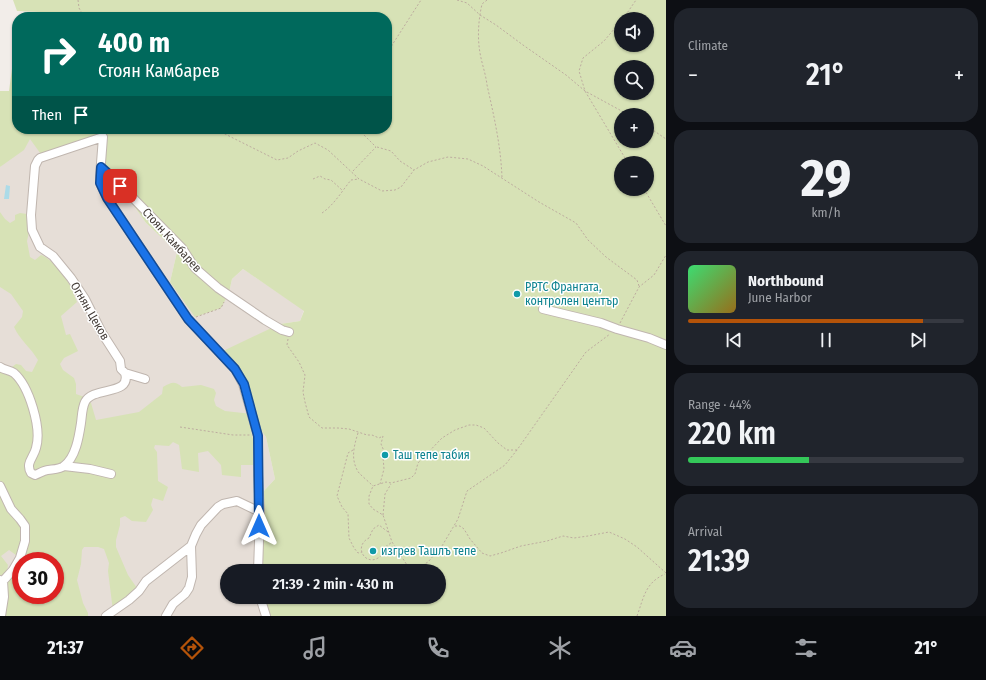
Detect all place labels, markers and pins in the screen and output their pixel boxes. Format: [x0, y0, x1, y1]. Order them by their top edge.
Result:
pin [103, 169, 137, 203]
place label: РРТС Франгата, контролен център [525, 280, 618, 308]
marker: РРТС Франгата, контролен център [512, 289, 522, 299]
place label: Таш тепе табия [393, 448, 470, 462]
marker: Таш тепе табия [380, 450, 390, 460]
place label: изгрев Ташлъ тепе [381, 544, 476, 558]
marker: изгрев Ташлъ тепе [368, 546, 378, 556]

